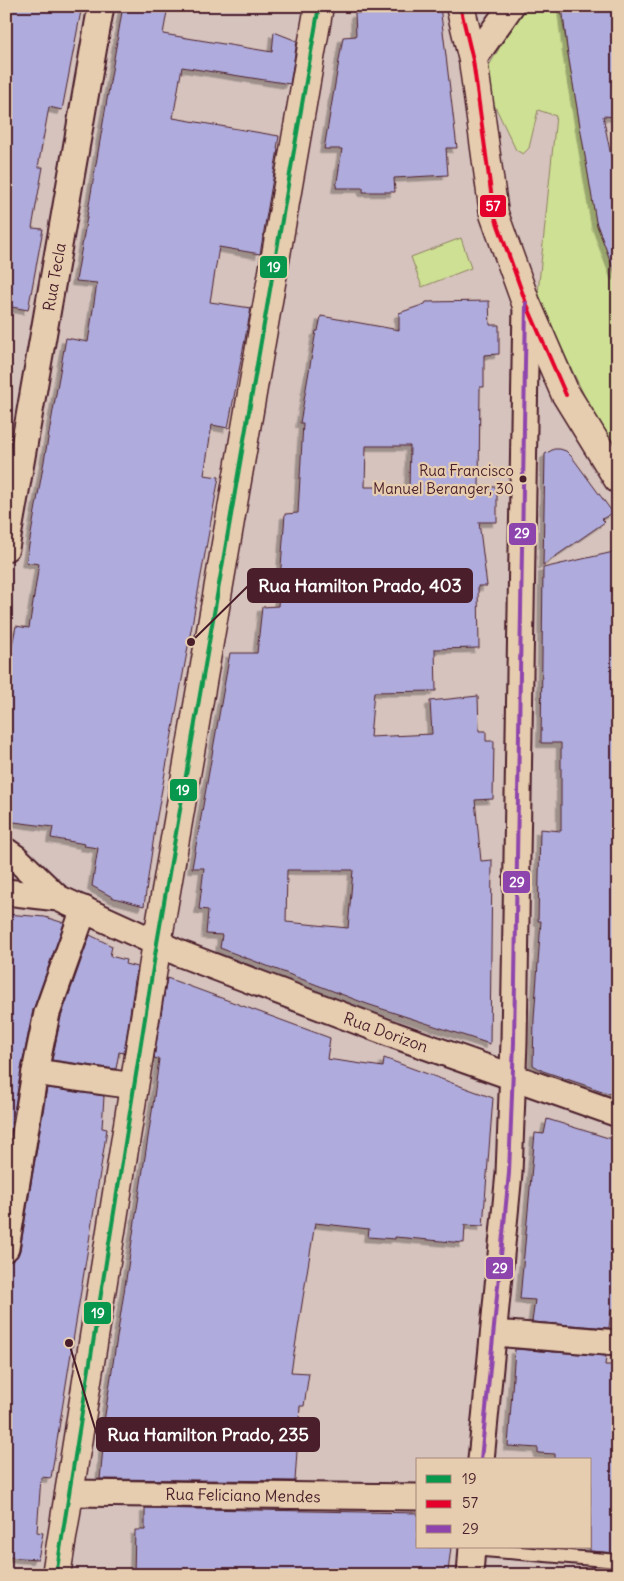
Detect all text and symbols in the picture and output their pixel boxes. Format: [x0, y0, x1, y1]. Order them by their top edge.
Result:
line badge: 57 [479, 194, 507, 218]
text: 57 [486, 197, 501, 215]
street label: Rua Tecla [38, 241, 70, 313]
line badge: 19 [259, 255, 288, 279]
text: 19 [267, 258, 281, 276]
place label: Rua Francisco Manuel Beranger, 30 [373, 461, 514, 498]
marker: Rua Francisco Manuel Beranger, 30 [518, 474, 528, 484]
line badge: 29 [508, 522, 537, 546]
text: 29 [514, 524, 530, 542]
callout: Rua Hamilton Prado, 403 [248, 569, 472, 602]
text: Rua Hamilton Prado, 403 [258, 574, 462, 597]
line badge: 19 [169, 778, 198, 802]
text: 19 [176, 781, 190, 799]
line badge: 29 [502, 870, 531, 894]
text: 29 [509, 873, 525, 891]
street label: Rua Dorizon [341, 1007, 431, 1057]
line badge: 29 [485, 1256, 514, 1280]
text: 29 [492, 1259, 508, 1277]
line badge: 19 [83, 1301, 112, 1325]
text: 19 [91, 1304, 105, 1322]
callout: Rua Hamilton Prado, 235 [97, 1418, 319, 1451]
text: Rua Hamilton Prado, 235 [107, 1423, 309, 1446]
legend [416, 1458, 592, 1548]
text: 19 [462, 1469, 477, 1488]
street label: Rua Feliciano Mendes [165, 1484, 321, 1506]
text: 57 [462, 1493, 478, 1512]
text: 29 [462, 1519, 479, 1538]

